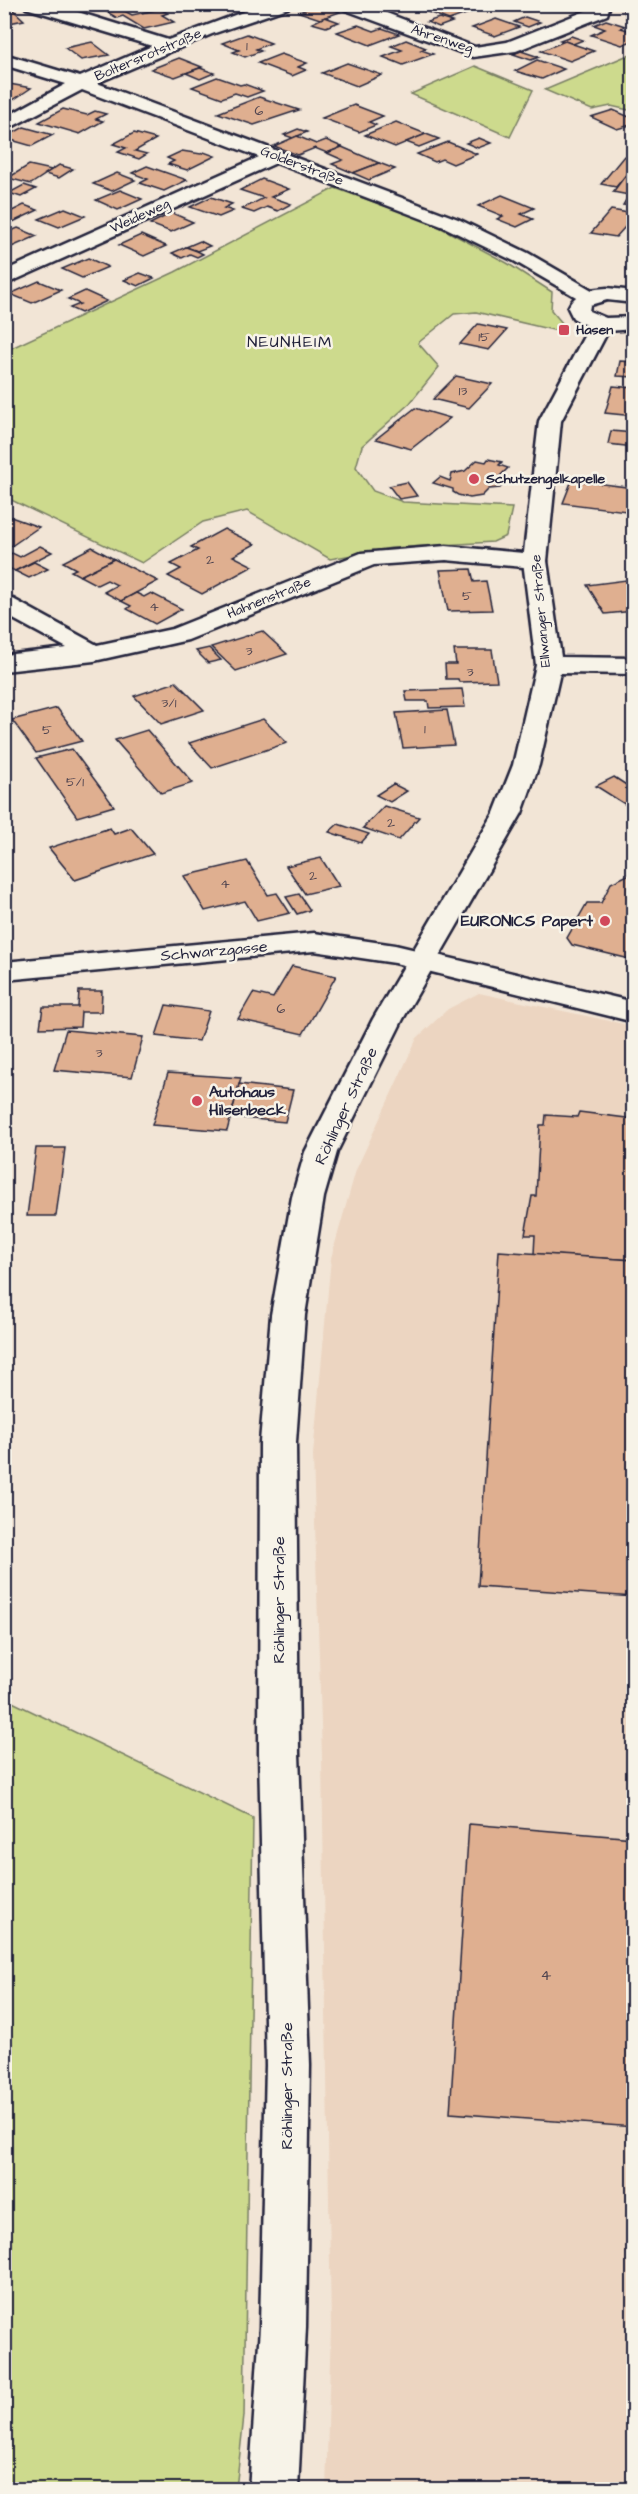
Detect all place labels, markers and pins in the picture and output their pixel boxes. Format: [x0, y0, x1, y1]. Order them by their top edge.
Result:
place label: Hasen [576, 320, 613, 340]
marker: Hasen [557, 323, 571, 337]
place label: Schutzengelkapelle [485, 469, 606, 490]
marker: Schutzengelkapelle [467, 472, 481, 486]
place label: EURONICS Papert [461, 910, 594, 932]
marker: EURONICS Papert [598, 914, 612, 928]
place label: Autohaus Hilsenbeck [209, 1081, 286, 1121]
marker: Autohaus Hilsenbeck [190, 1094, 204, 1108]

